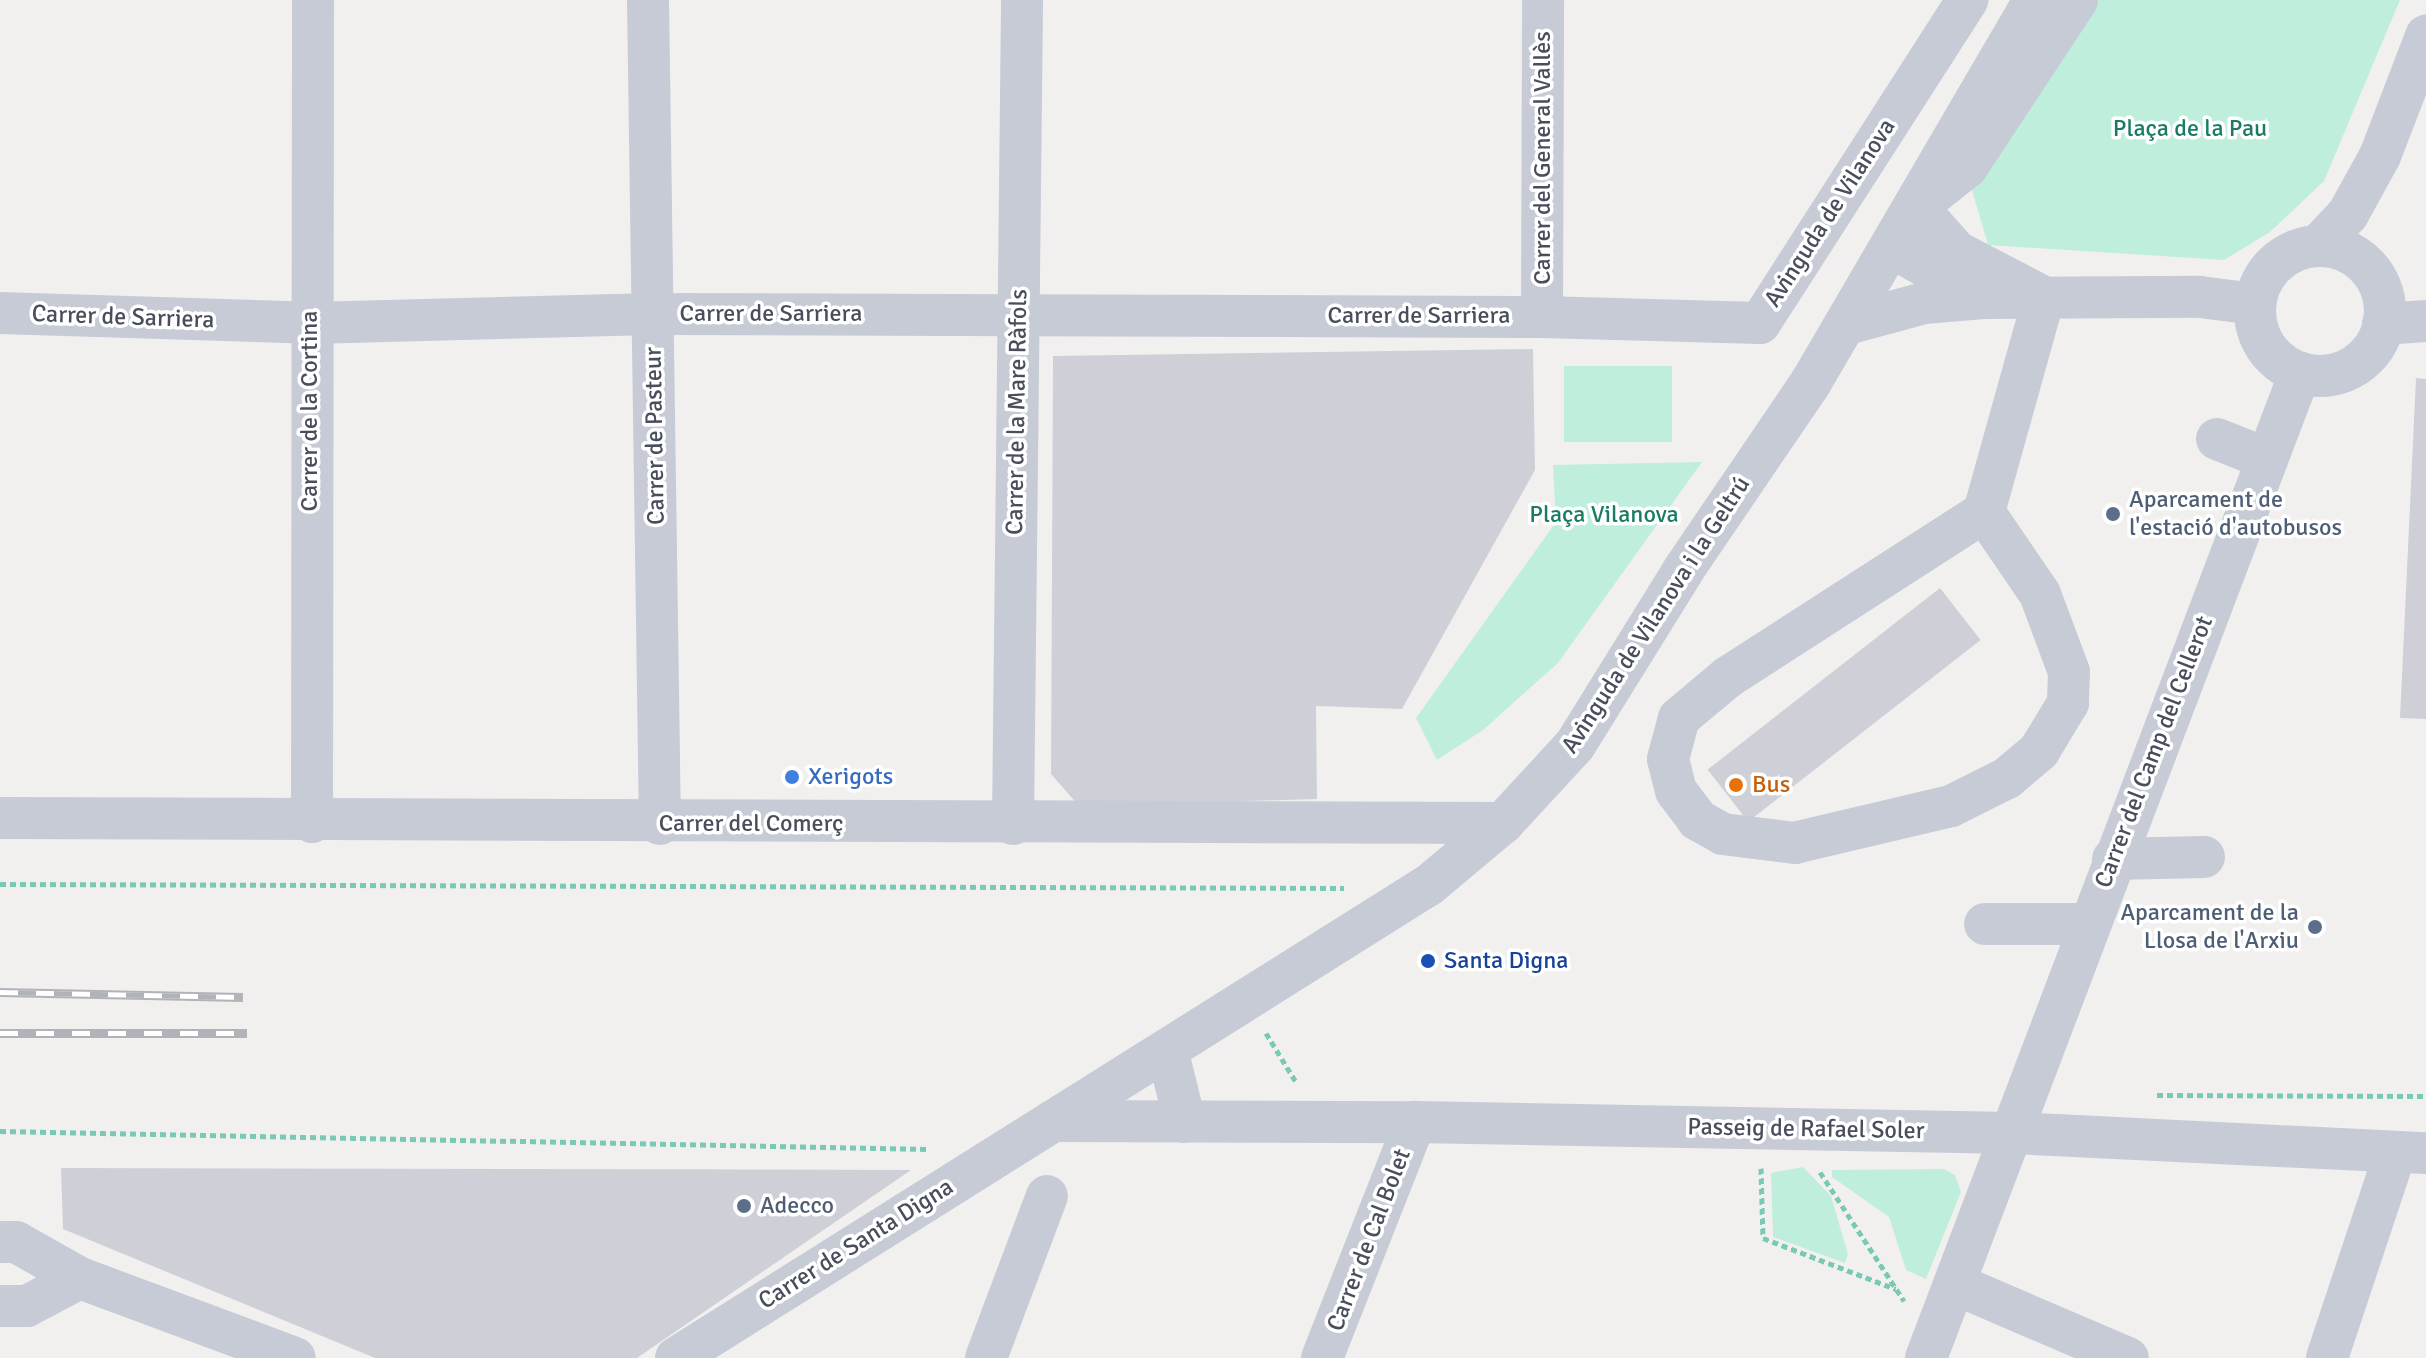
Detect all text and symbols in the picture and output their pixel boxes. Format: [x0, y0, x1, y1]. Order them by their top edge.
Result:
street label: Carrer del General Vallès [1529, 31, 1557, 285]
street label: Avinguda de Vilanova [1758, 114, 1902, 312]
park label: Plaça de la Pau [2113, 115, 2267, 143]
street label: Carrer de la Mare Ràfols [1000, 289, 1034, 535]
street label: Carrer de Sarriera [31, 299, 215, 335]
street label: Carrer de Sarriera [680, 300, 862, 328]
street label: Carrer de Sarriera [1328, 302, 1510, 330]
street label: Carrer de la Cortina [296, 311, 324, 511]
street label: Carrer de Pasteur [639, 347, 671, 525]
street label: Avinguda de Vilanova i la Geltrú [1556, 471, 1756, 759]
place label: Aparcament de l'estació d'autobusos [2129, 486, 2342, 542]
park label: Plaça Vilanova [1529, 501, 1679, 529]
marker: Aparcament de l'estació d'autobusos [2104, 505, 2122, 523]
street label: Carrer del Camp del Cellerot [2089, 612, 2219, 892]
place label: Xerigots [808, 763, 893, 791]
marker: Xerigots [783, 768, 801, 786]
place label: Bus [1752, 771, 1790, 799]
marker: Bus [1727, 776, 1745, 794]
street label: Carrer del Comerç [659, 810, 843, 838]
place label: Aparcament de la Llosa de l'Arxiu [2120, 899, 2299, 955]
marker: Aparcament de la Llosa de l'Arxiu [2306, 918, 2324, 936]
place label: Santa Digna [1444, 947, 1568, 975]
marker: Santa Digna [1419, 952, 1437, 970]
street label: Passeig de Rafael Soler [1687, 1113, 1925, 1145]
street label: Carrer de Cal Bolet [1321, 1145, 1417, 1335]
street label: Carrer de Santa Digna [753, 1172, 959, 1316]
place label: Adecco [760, 1192, 834, 1220]
marker: Adecco [735, 1197, 753, 1215]

